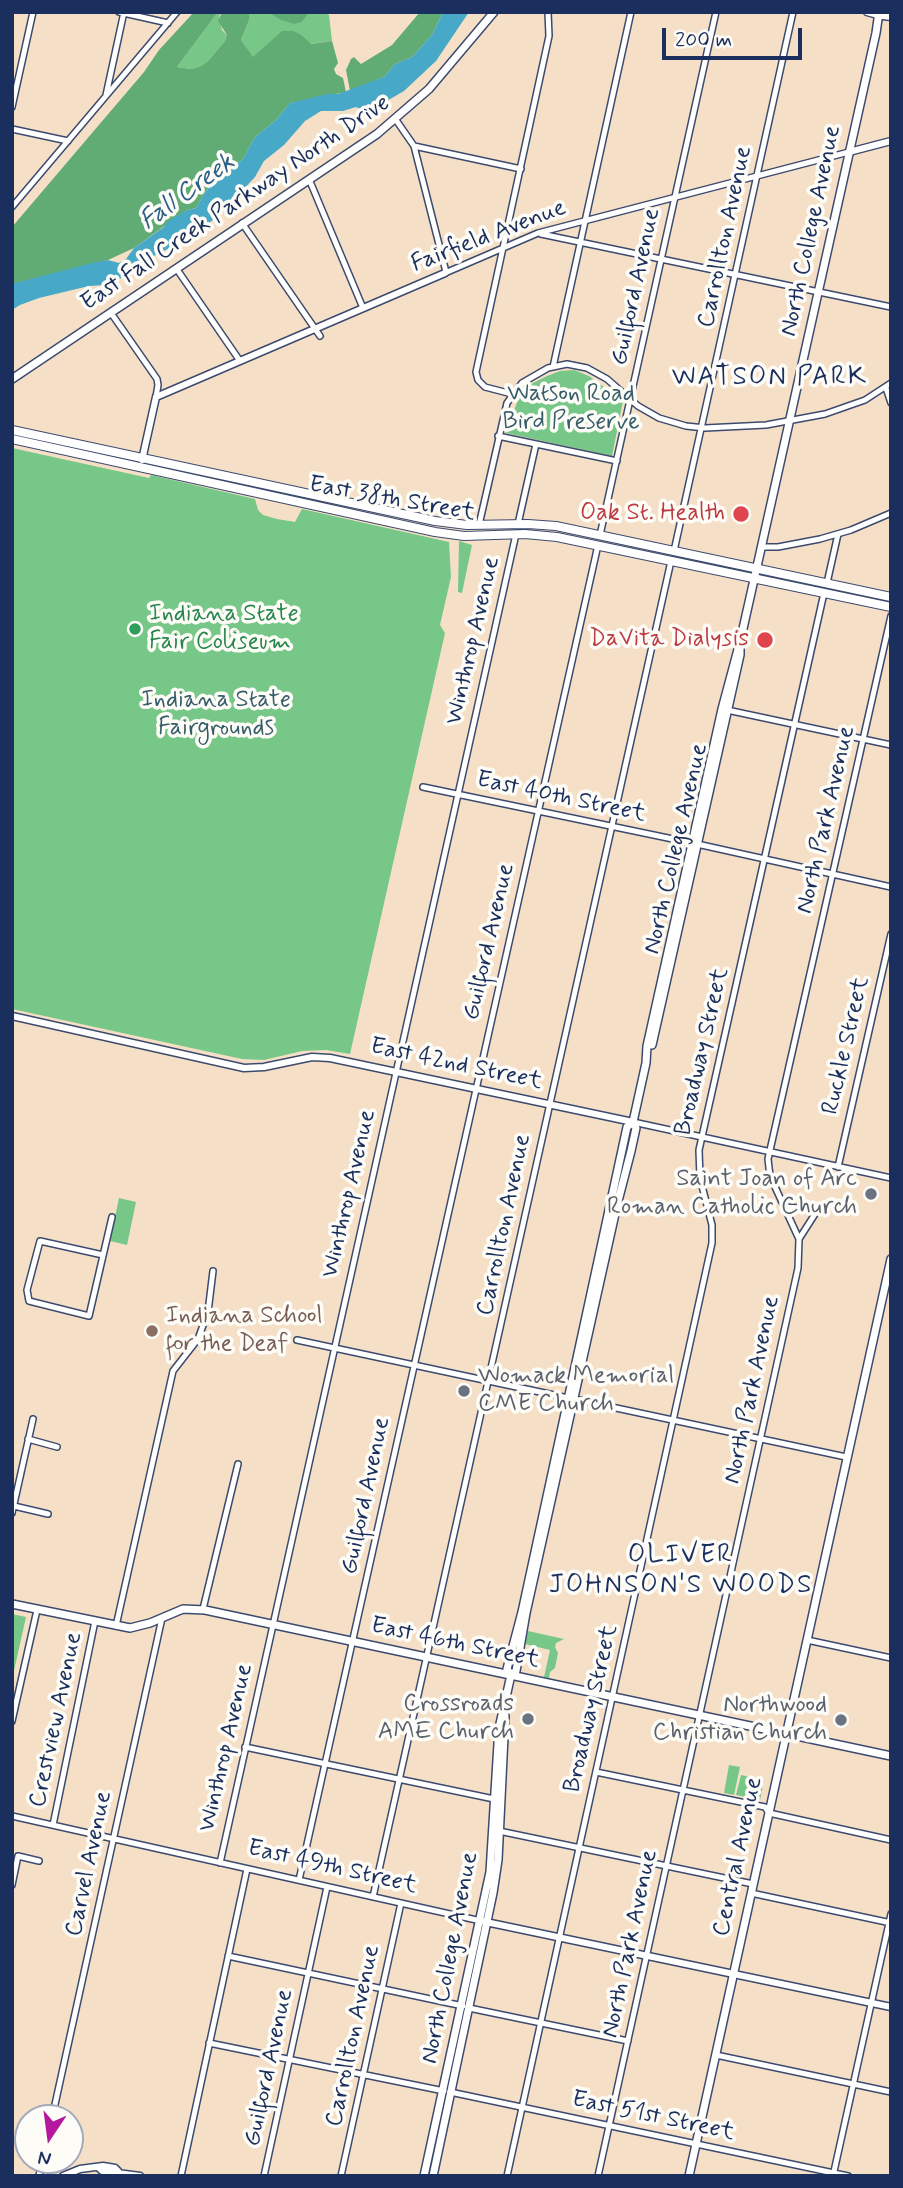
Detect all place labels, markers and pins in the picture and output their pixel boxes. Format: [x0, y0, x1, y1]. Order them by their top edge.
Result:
place label: Oak St. Health [580, 500, 725, 528]
marker: Oak St. Health [731, 504, 751, 524]
place label: Indiana State Fair Coliseum [149, 601, 299, 657]
marker: Indiana State Fair Coliseum [127, 621, 143, 637]
place label: DaVita Dialysis [589, 626, 749, 654]
marker: DaVita Dialysis [755, 630, 775, 650]
place label: Saint Joan of Arc Roman Catholic Church [607, 1166, 857, 1222]
marker: Saint Joan of Arc Roman Catholic Church [863, 1186, 879, 1202]
place label: Indiana School for the Deaf [166, 1303, 322, 1359]
marker: Indiana School for the Deaf [144, 1323, 160, 1339]
place label: Womack Memorial CME Church [478, 1363, 674, 1419]
marker: Womack Memorial CME Church [456, 1383, 472, 1399]
place label: Crossroads AME Church [378, 1691, 514, 1747]
place label: Northwood Christian Church [653, 1692, 827, 1748]
marker: Crossroads AME Church [520, 1711, 536, 1727]
marker: Northwood Christian Church [833, 1712, 849, 1728]

